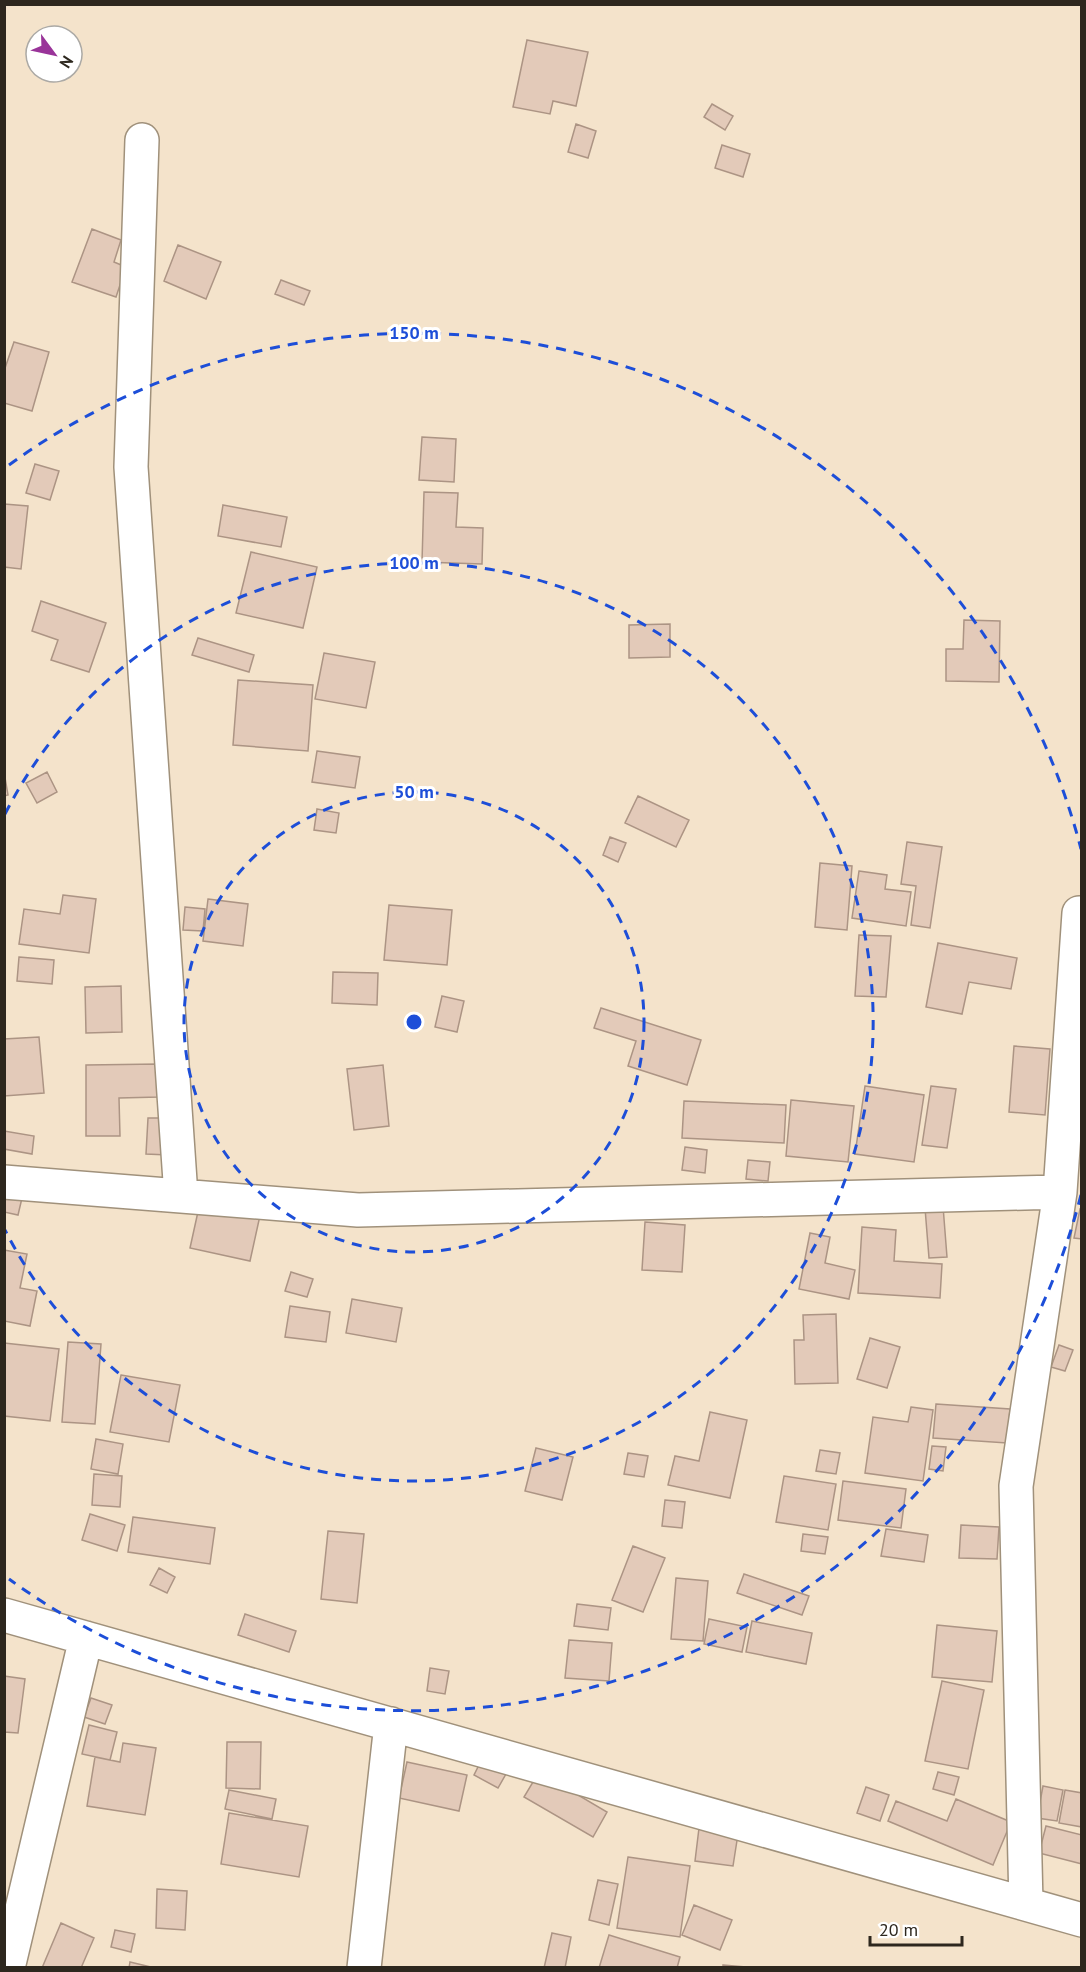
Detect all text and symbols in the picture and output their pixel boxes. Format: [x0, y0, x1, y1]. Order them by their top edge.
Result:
north arrow [24, 24, 84, 84]
text: N [55, 52, 78, 72]
text: 150 m [389, 321, 439, 344]
text: 100 m [389, 551, 439, 574]
text: 50 m [394, 780, 434, 803]
centre of rings [404, 1012, 424, 1032]
scale bar [870, 1909, 962, 1947]
text: 20 m [879, 1918, 918, 1941]

